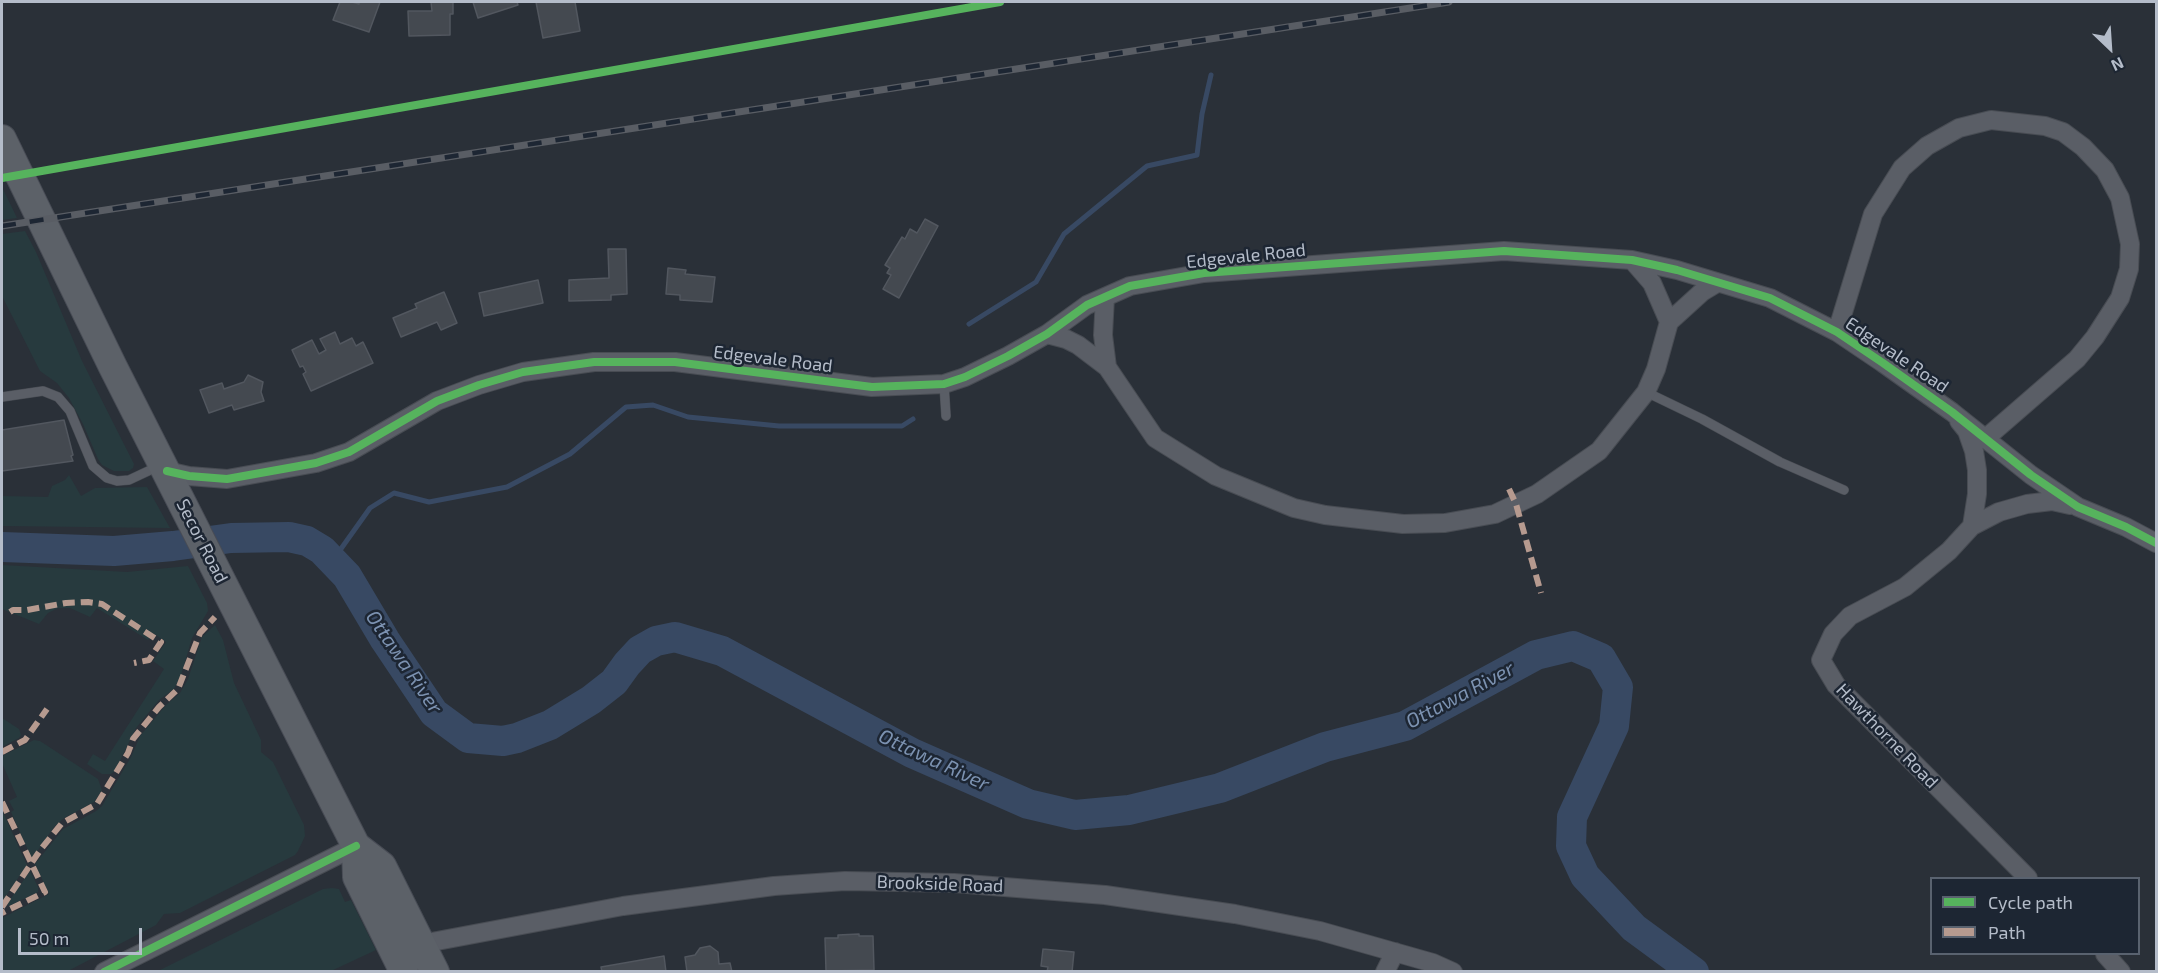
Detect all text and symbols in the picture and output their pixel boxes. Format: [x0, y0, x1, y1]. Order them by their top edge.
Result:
north arrow [2080, 18, 2140, 78]
text: N [2109, 54, 2127, 76]
street label: Edgevale Road [1185, 239, 1307, 273]
street label: Edgevale Road [1841, 313, 1953, 397]
street label: Edgevale Road [712, 341, 834, 377]
street label: Secor Road [172, 495, 232, 587]
water label: Ottawa River [361, 606, 447, 718]
water label: Ottawa River [1402, 656, 1518, 734]
street label: Hawthorne Road [1832, 679, 1942, 793]
water label: Ottawa River [875, 724, 993, 796]
street label: Brookside Road [876, 871, 1004, 897]
legend [1930, 877, 2140, 955]
text: Cycle path [1988, 891, 2073, 913]
scale bar [21, 916, 146, 954]
text: Path [1988, 921, 2026, 943]
text: 50 m [29, 927, 69, 949]

